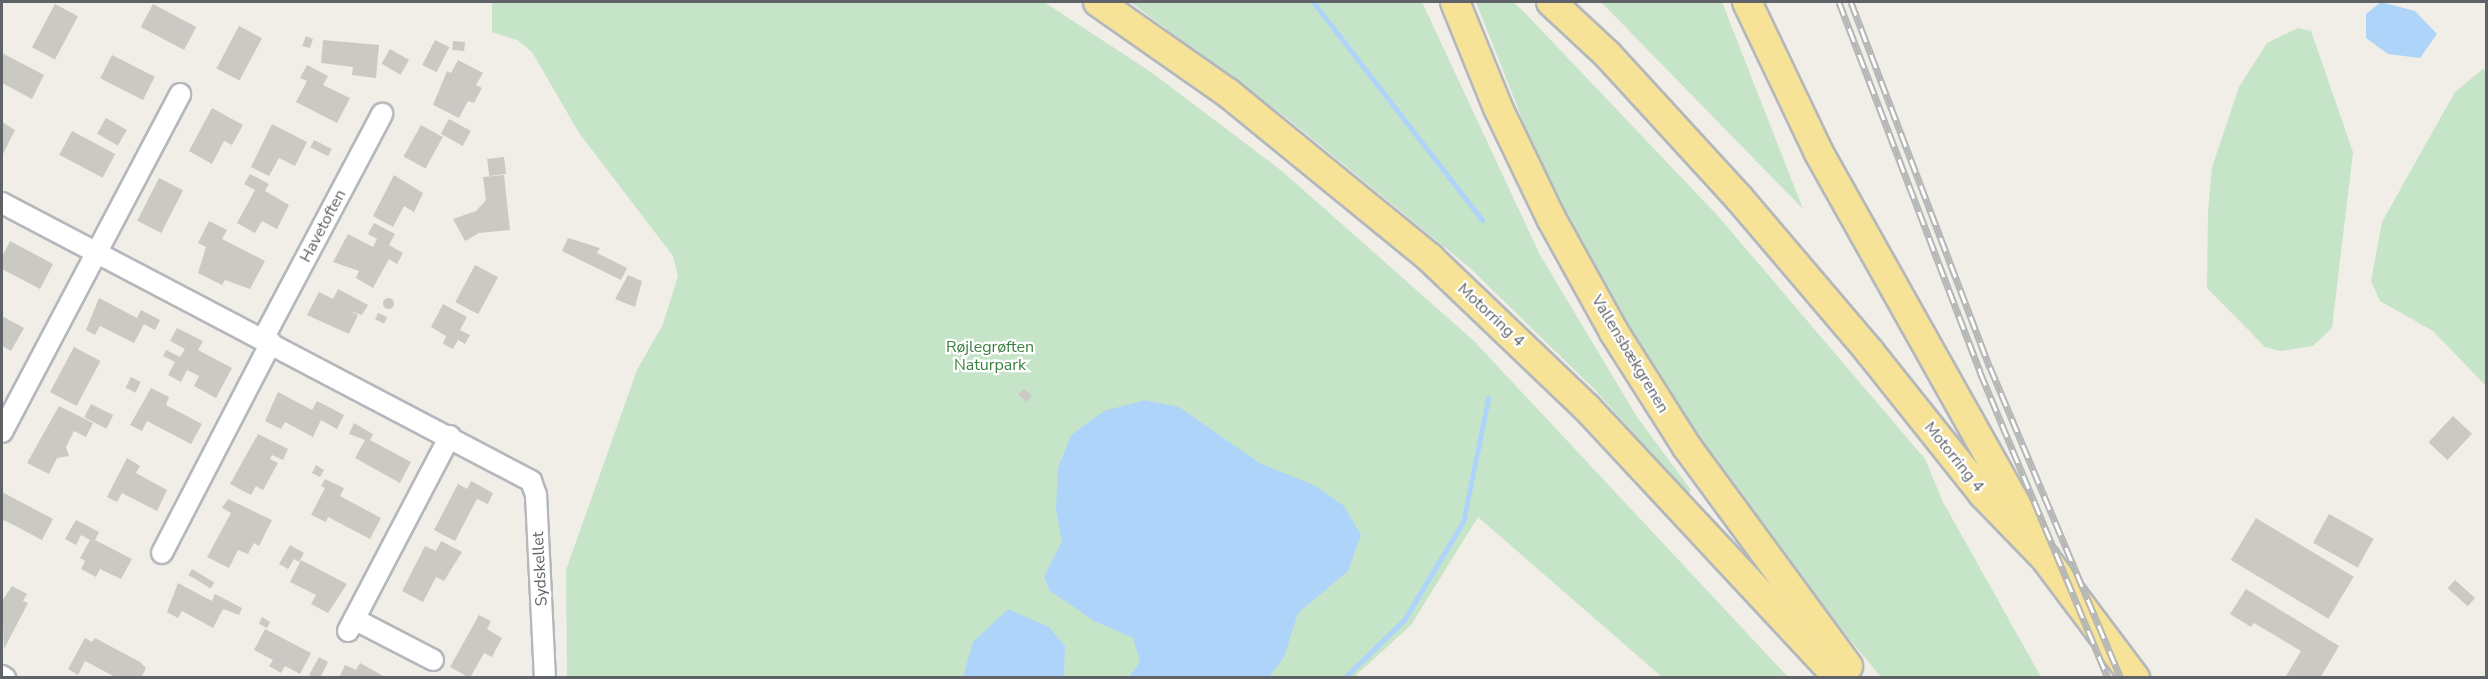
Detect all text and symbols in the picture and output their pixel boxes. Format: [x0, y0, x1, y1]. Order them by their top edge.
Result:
street label: Havetoften [296, 186, 350, 266]
street label: Motorring 4 [1454, 279, 1528, 351]
street label: Vallensbækgrenen [1587, 291, 1673, 417]
park label: Røjlegrøften Naturpark [946, 337, 1034, 375]
street label: Motorring 4 [1920, 418, 1988, 496]
street label: Sydskellet [528, 531, 552, 607]

